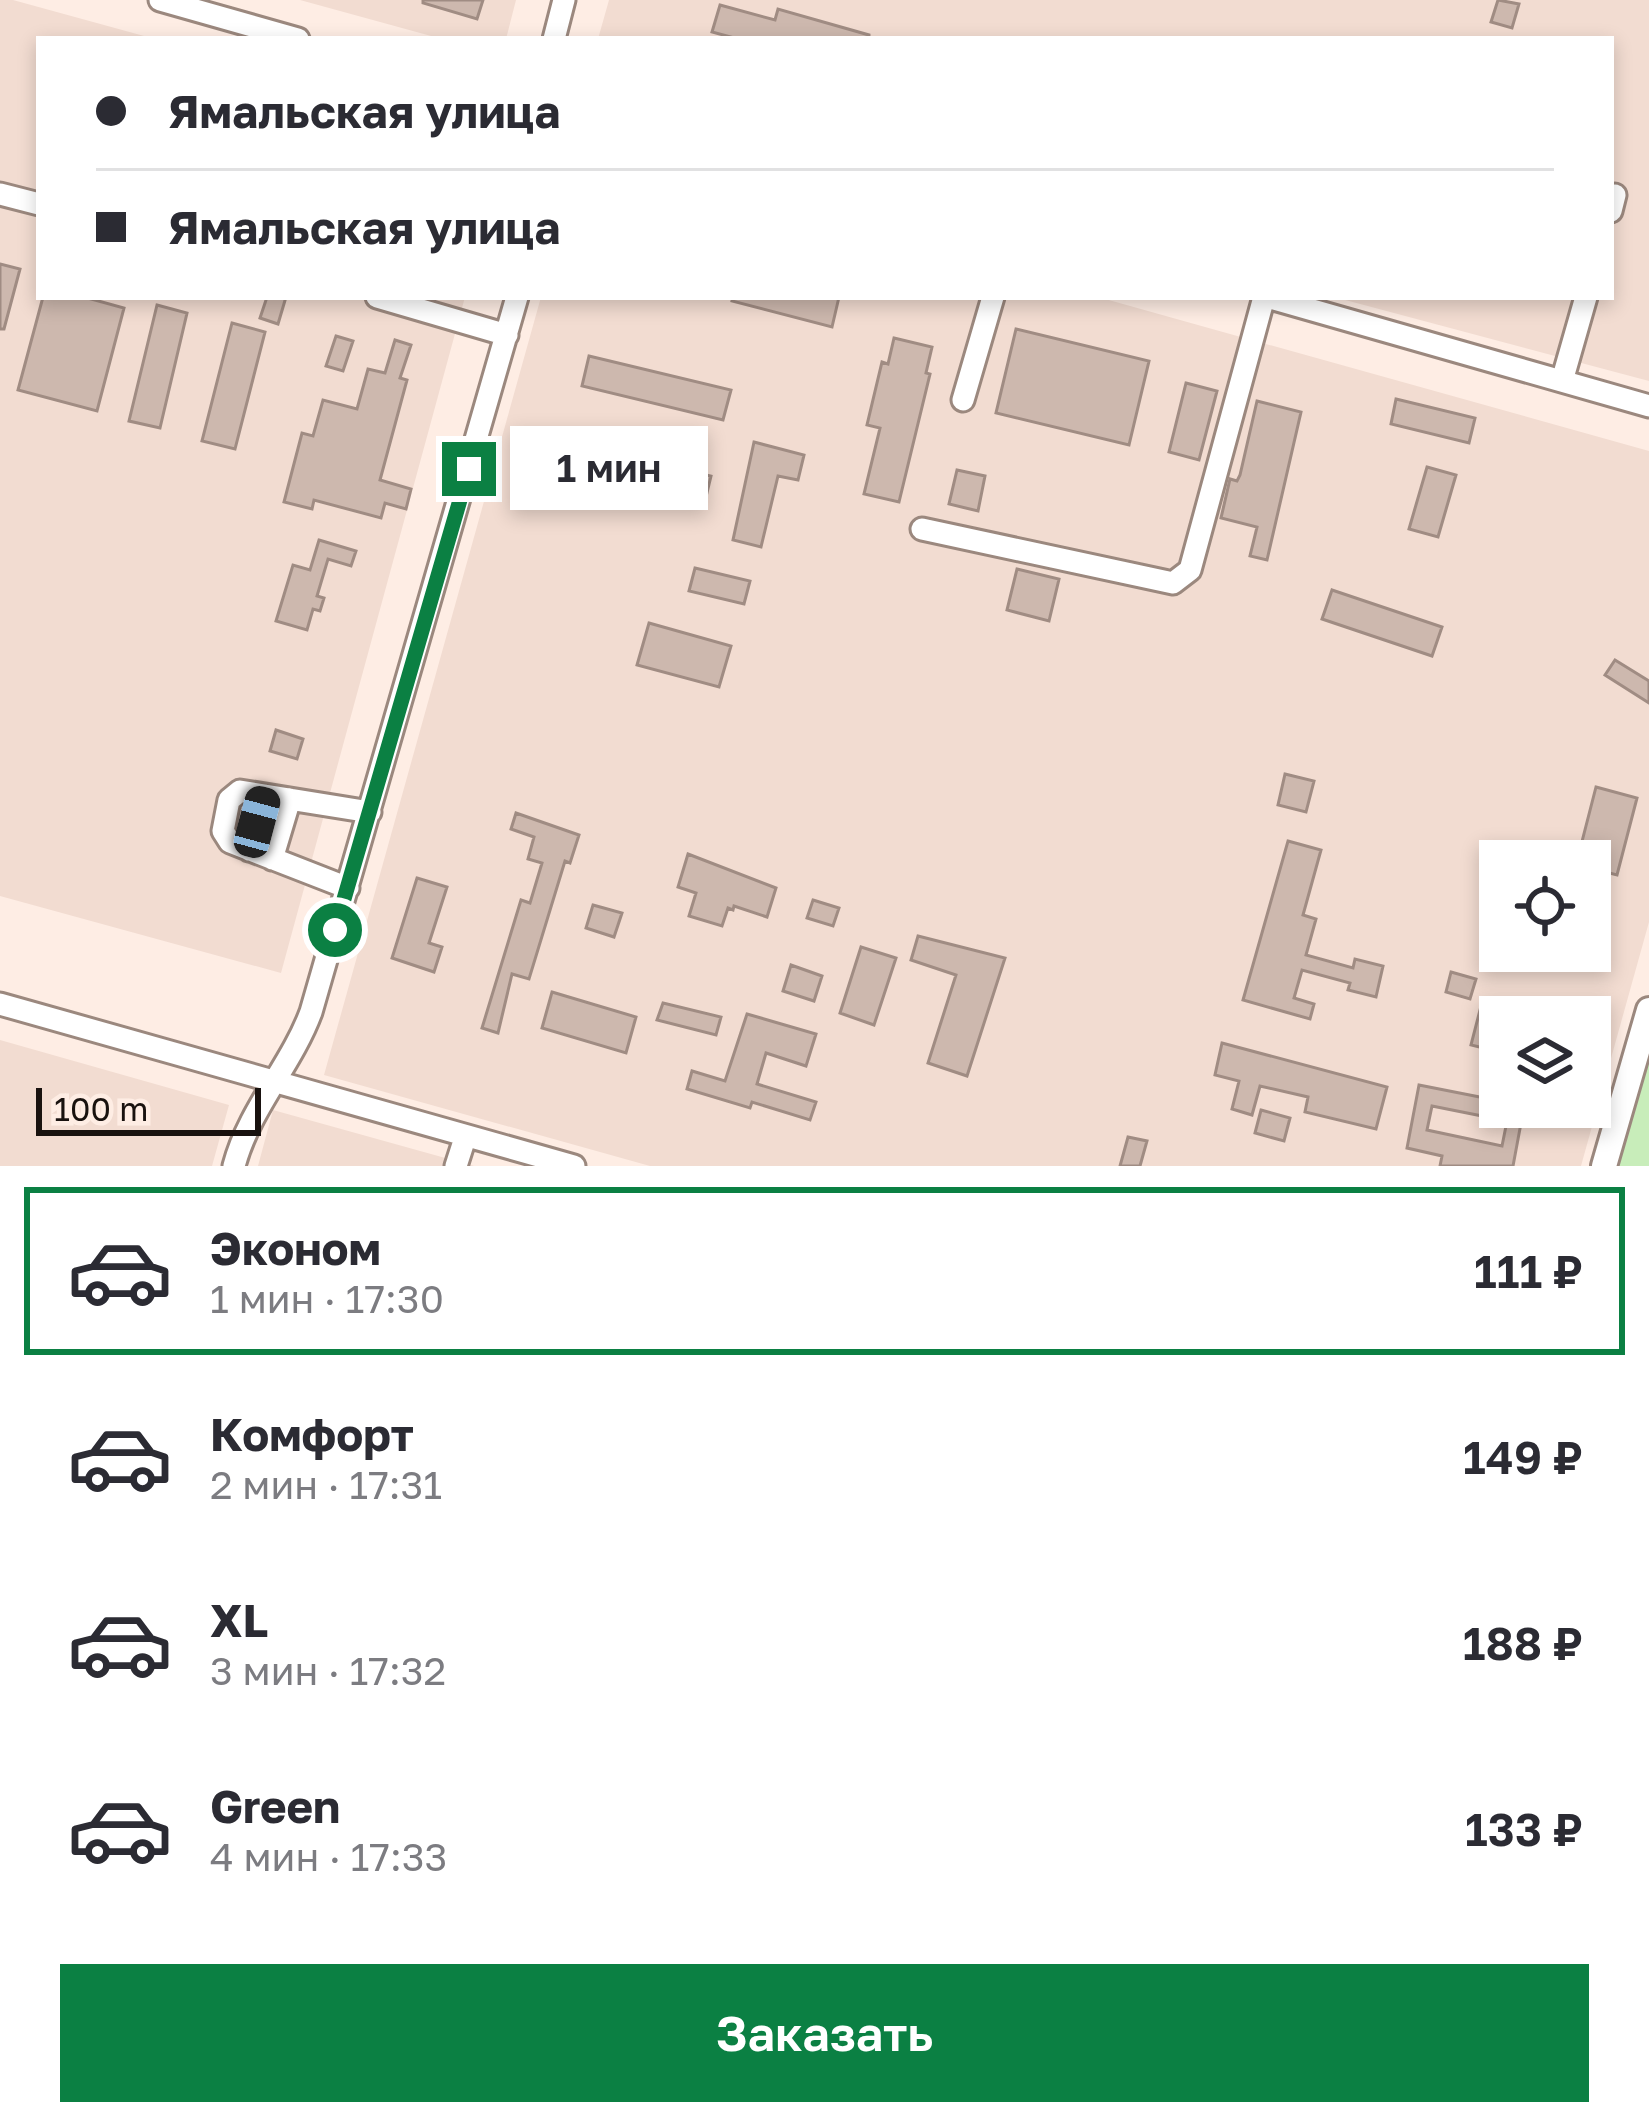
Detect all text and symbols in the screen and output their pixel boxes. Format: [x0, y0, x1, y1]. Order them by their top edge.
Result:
text: Ямальская улица [168, 84, 560, 138]
text: Ямальская улица [168, 200, 560, 254]
callout: 1 мин [511, 427, 709, 511]
route end [442, 442, 496, 496]
text: 1 мин [556, 444, 662, 491]
car [230, 783, 284, 861]
map controls [1479, 840, 1611, 1128]
button: locate [1479, 840, 1611, 972]
route start [308, 903, 362, 957]
button: layers [1479, 996, 1611, 1128]
scale bar [36, 1082, 261, 1135]
text: 100 m [54, 1089, 148, 1128]
icon: car [66, 1217, 174, 1325]
text: Эконом [210, 1221, 381, 1275]
text: 111 ₽ [1474, 1244, 1583, 1298]
text: 1 мин · 17:30 [210, 1275, 444, 1322]
icon: car [66, 1403, 174, 1511]
text: Комфорт [210, 1407, 414, 1461]
text: 149 ₽ [1463, 1430, 1583, 1484]
text: 2 мин · 17:31 [210, 1461, 442, 1508]
icon: car [66, 1589, 174, 1697]
text: XL [210, 1593, 268, 1647]
text: 188 ₽ [1463, 1616, 1583, 1670]
text: 3 мин · 17:32 [210, 1647, 446, 1694]
icon: car [66, 1775, 174, 1883]
text: Green [210, 1779, 340, 1833]
text: 133 ₽ [1465, 1802, 1583, 1856]
text: 4 мин · 17:33 [210, 1833, 447, 1880]
button: Заказать [60, 1964, 1589, 2102]

